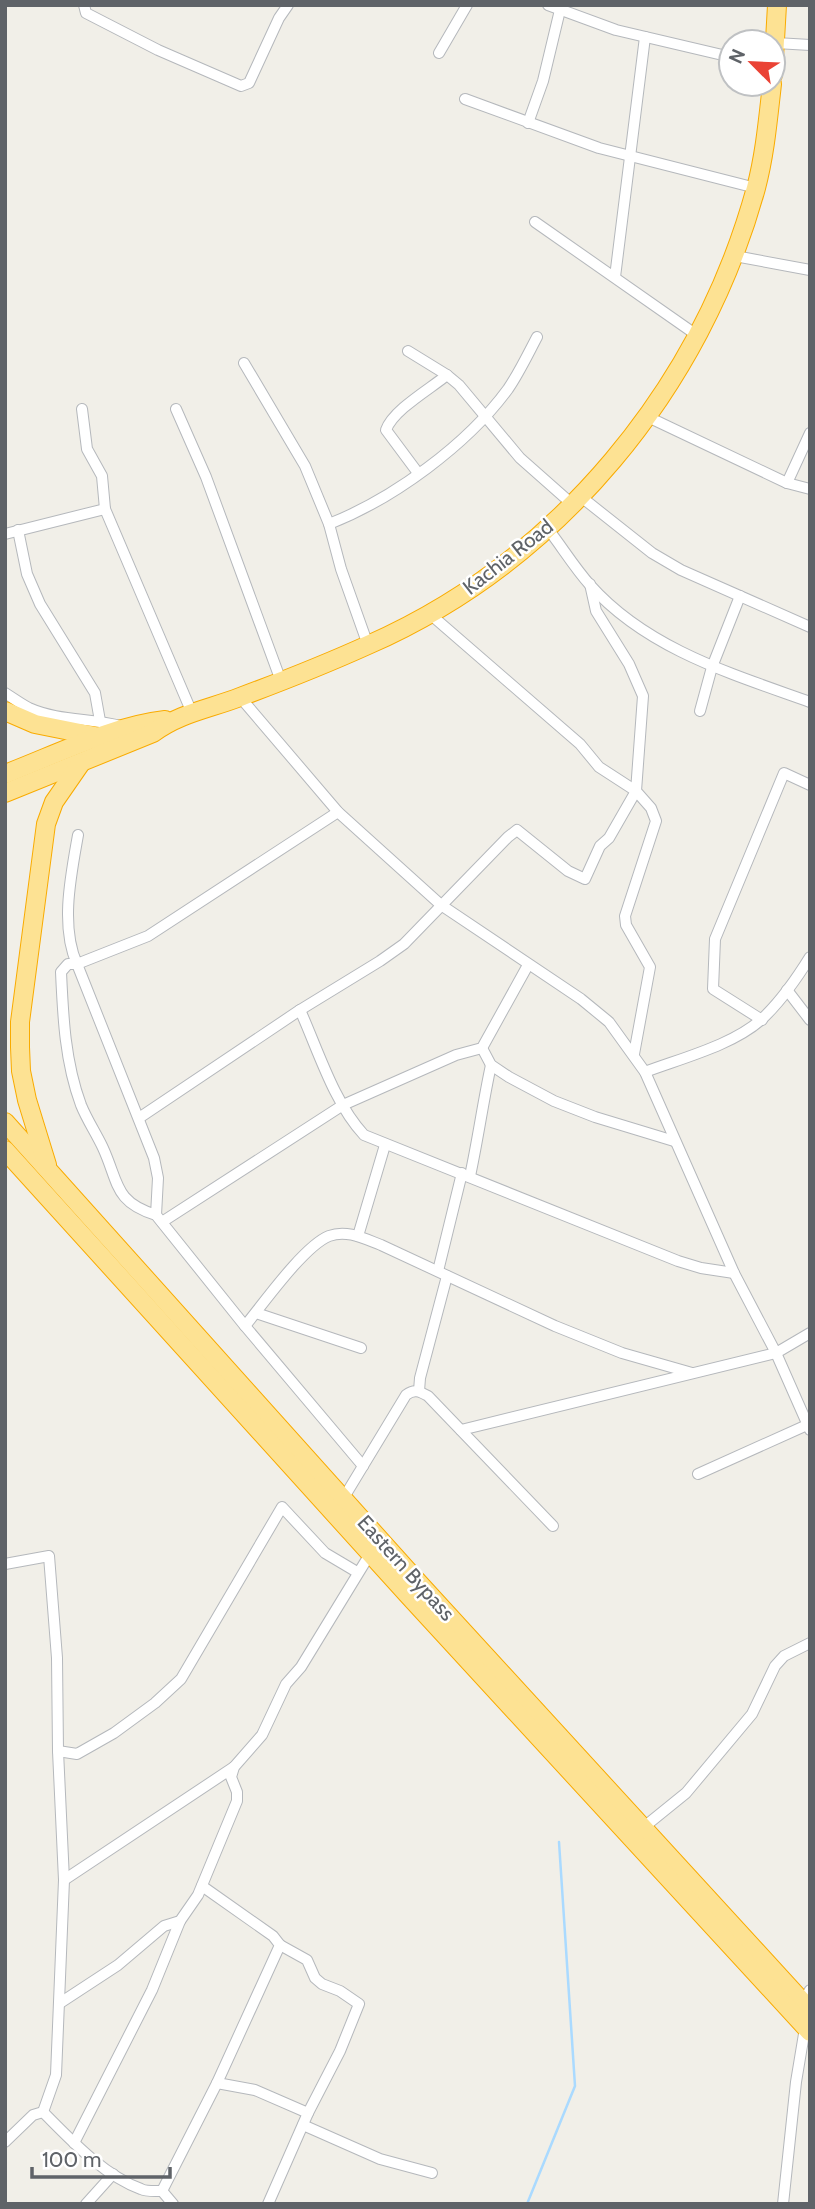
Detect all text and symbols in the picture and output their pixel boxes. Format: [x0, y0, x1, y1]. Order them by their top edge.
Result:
north arrow [717, 28, 787, 98]
text: N [724, 45, 750, 67]
street label: Kachia Road [458, 514, 558, 600]
street label: Eastern Bypass [353, 1510, 460, 1626]
scale bar [32, 2136, 170, 2180]
text: 100 m [42, 2147, 101, 2172]

